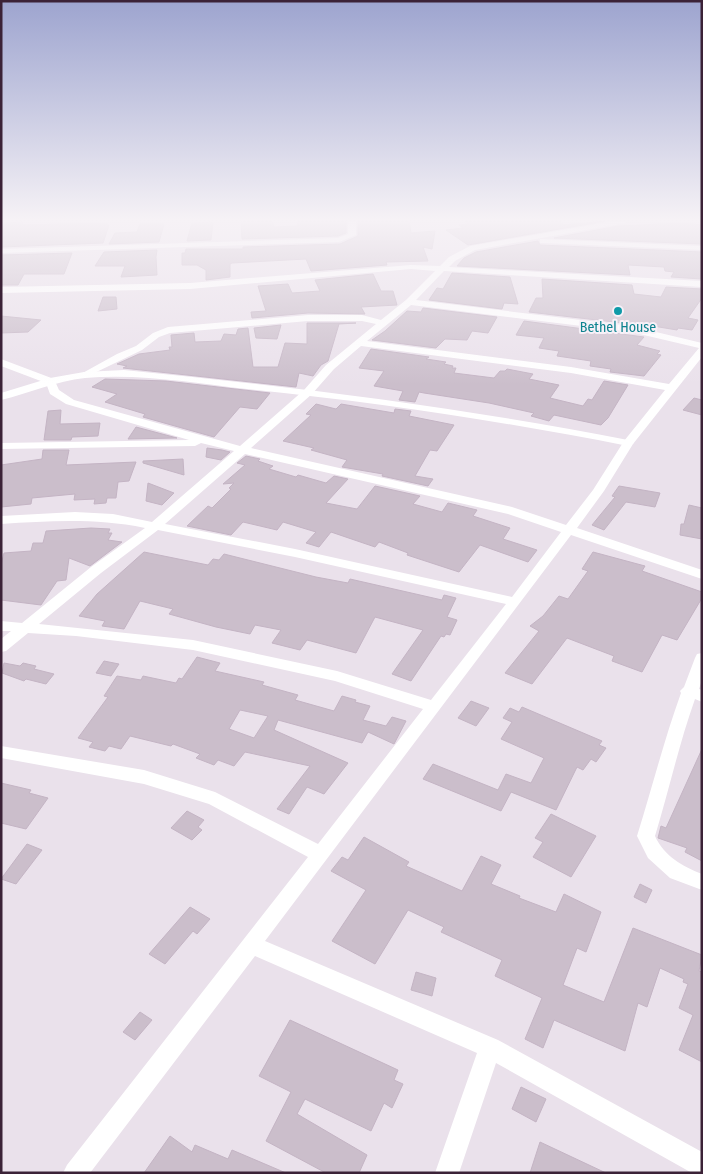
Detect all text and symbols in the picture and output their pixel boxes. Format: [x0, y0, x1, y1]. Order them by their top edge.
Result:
marker: Bethel House [612, 305, 624, 317]
place label: Bethel House [580, 319, 656, 336]

